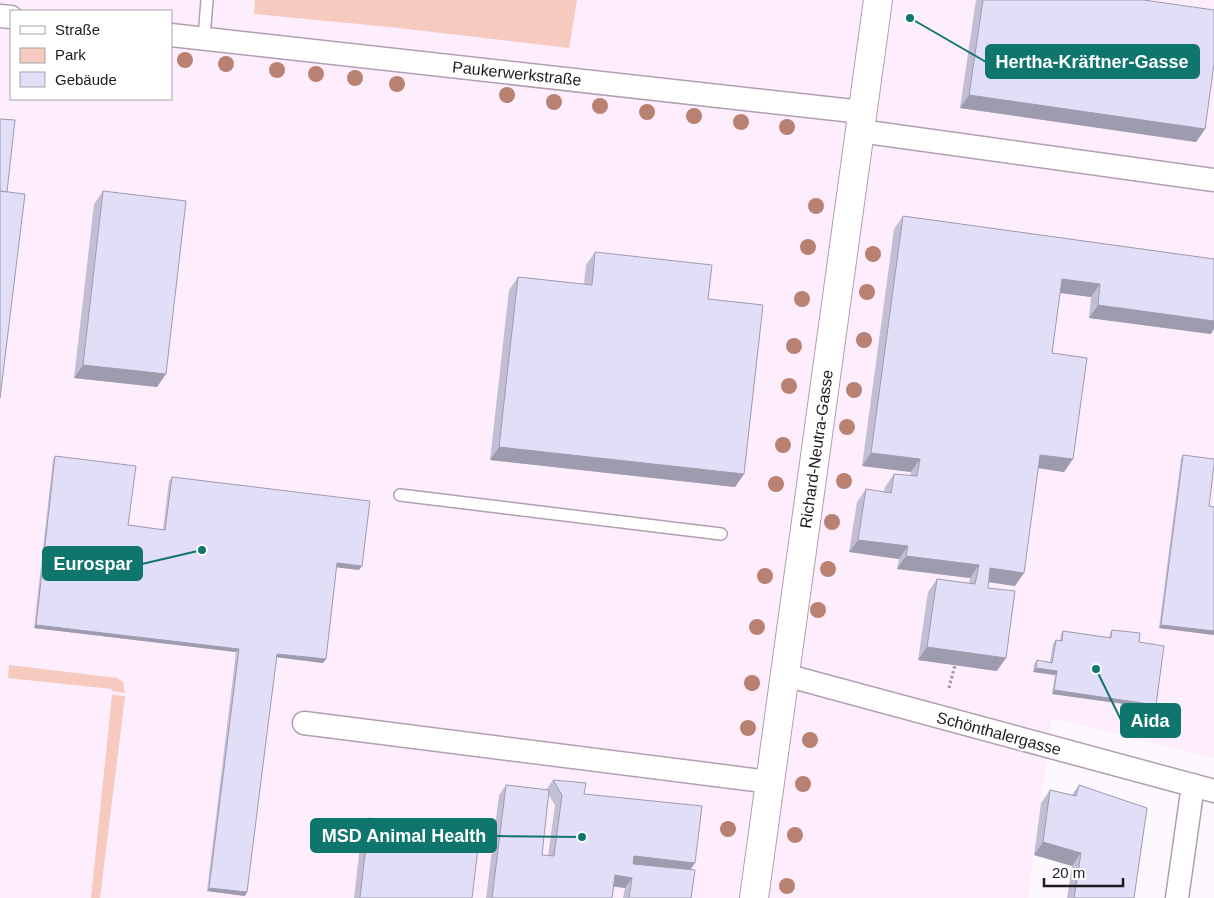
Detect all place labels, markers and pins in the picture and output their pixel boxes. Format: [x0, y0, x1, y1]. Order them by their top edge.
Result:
callout: Hertha-Kräftner-Gasse [986, 45, 1199, 78]
callout: Eurospar [43, 547, 142, 580]
callout: Aida [1121, 704, 1180, 737]
callout: MSD Animal Health [311, 819, 496, 852]

